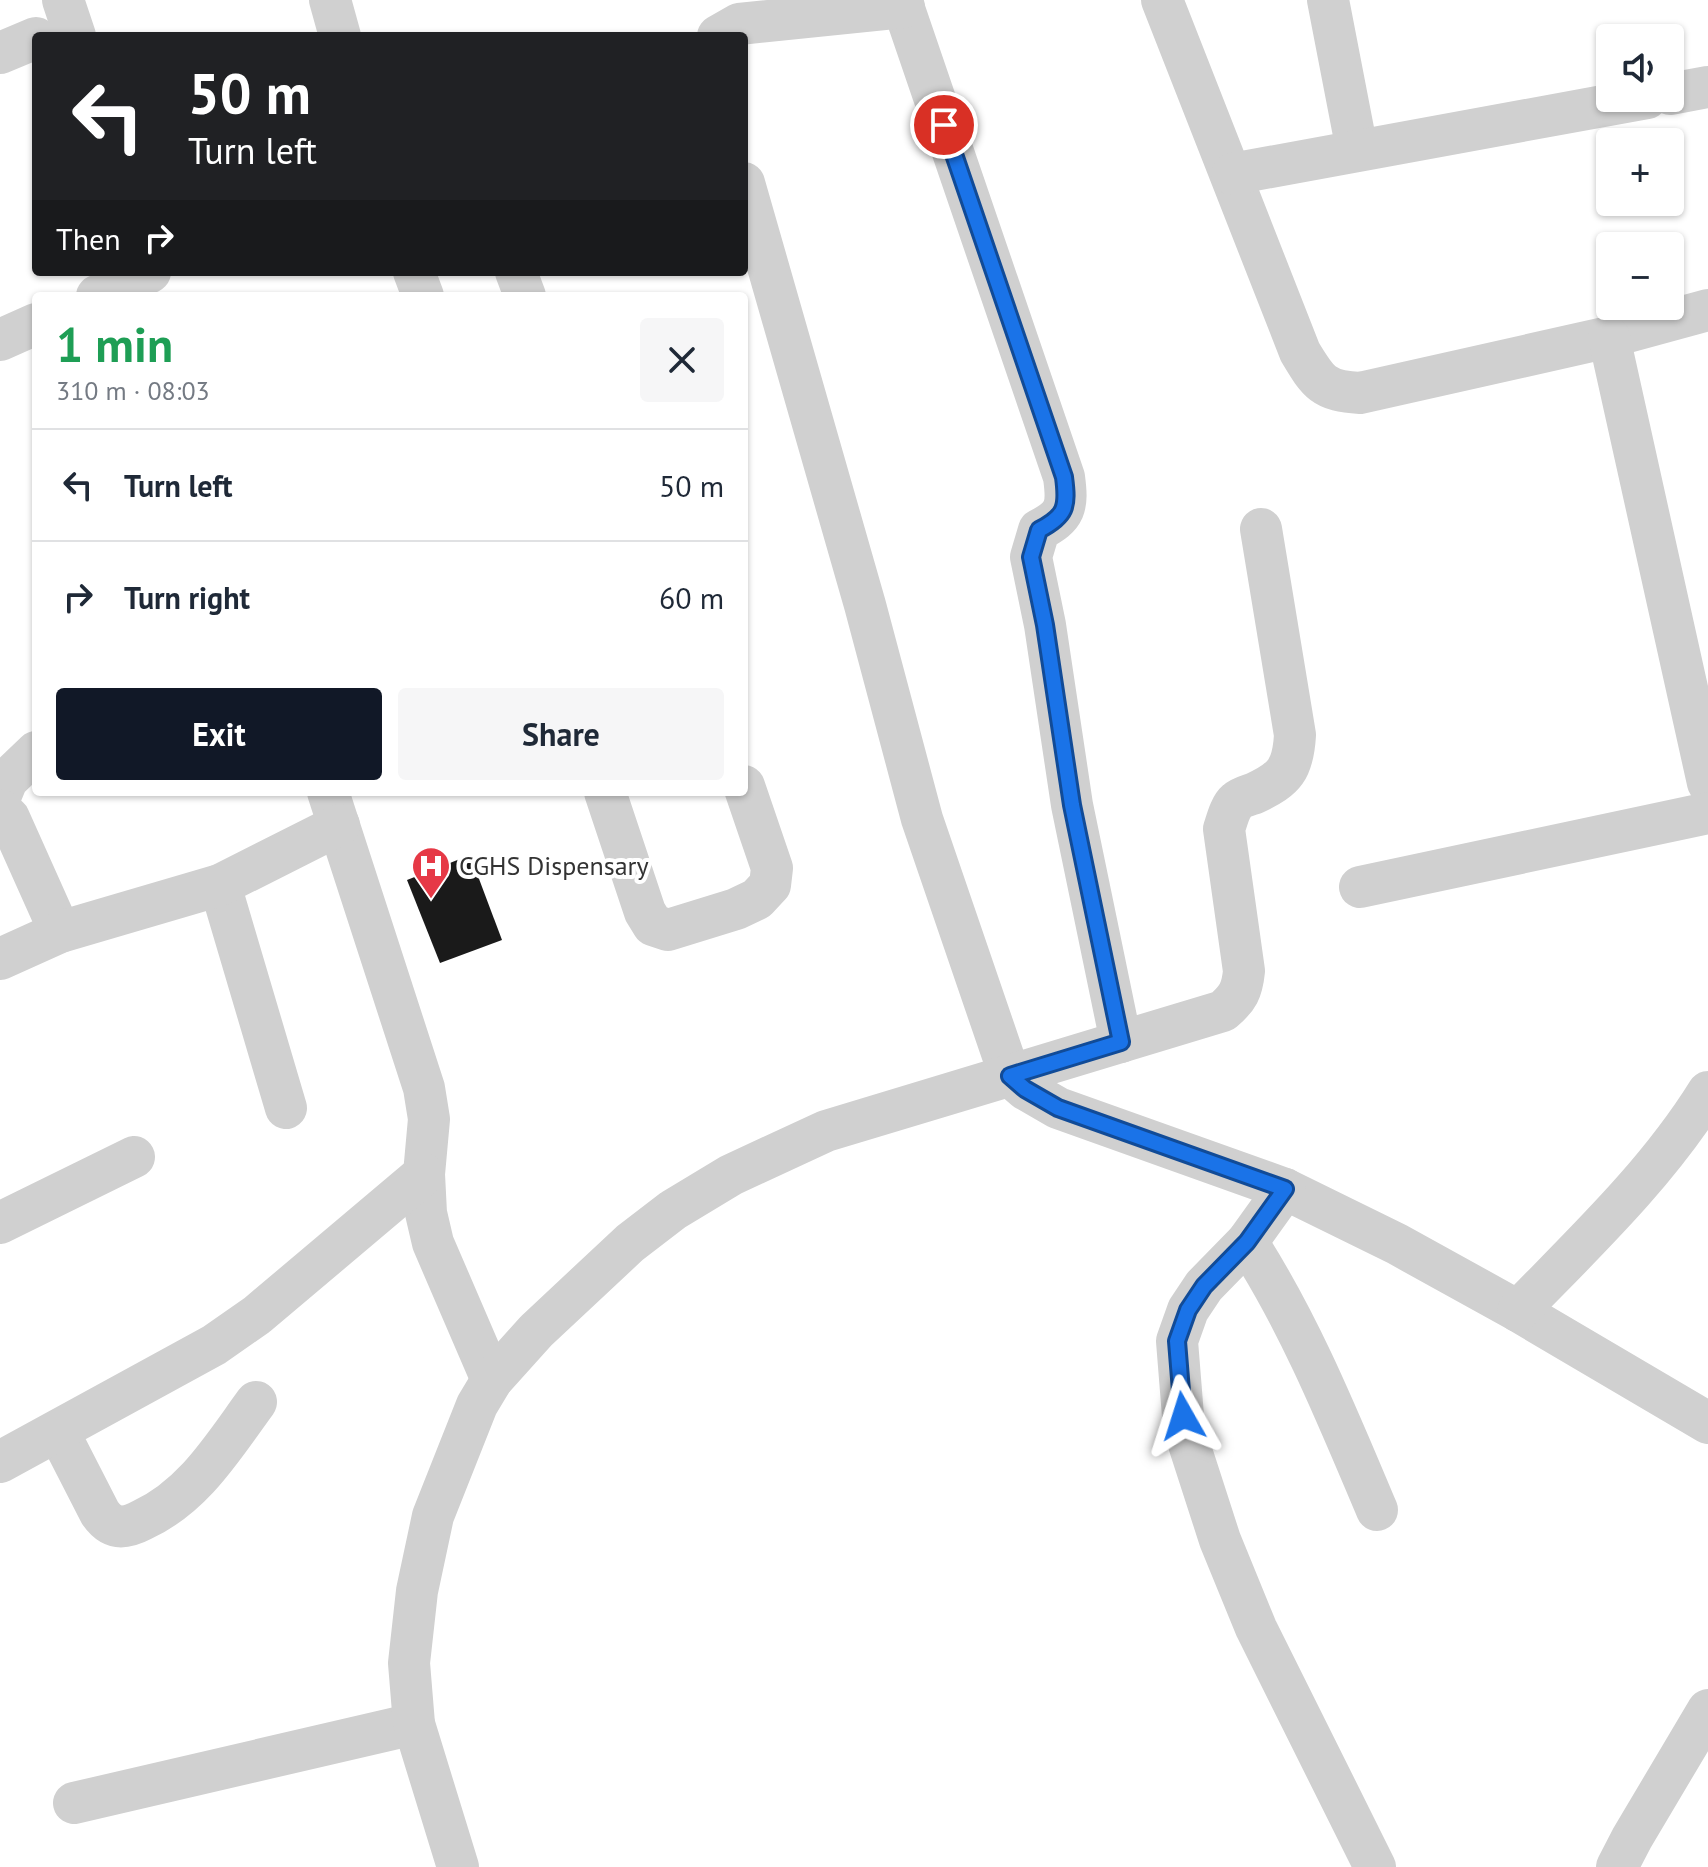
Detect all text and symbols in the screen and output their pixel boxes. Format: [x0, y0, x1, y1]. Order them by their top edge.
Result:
map controls [1596, 24, 1684, 320]
button: sound [1596, 24, 1684, 112]
text: 50 m [188, 57, 311, 129]
icon: left [56, 64, 160, 168]
pin [910, 91, 978, 159]
icon: arrive [922, 103, 966, 147]
text: Turn left [188, 127, 317, 174]
button: + [1596, 128, 1684, 216]
icon: right [137, 216, 181, 260]
text: Then [56, 219, 121, 258]
button: − [1596, 232, 1684, 320]
text: 1 min [56, 313, 173, 375]
button: close [640, 318, 724, 402]
text: 310 m · 08:03 [56, 374, 210, 407]
icon: left [56, 463, 100, 507]
text: Turn left [124, 466, 232, 505]
text: 50 m [659, 466, 724, 505]
icon: right [56, 575, 100, 619]
text: Turn right [124, 578, 250, 617]
text: 60 m [659, 578, 724, 617]
button: Exit [56, 688, 382, 780]
button: Share [398, 688, 724, 780]
hospital icon: CGHS Dispensary [410, 845, 452, 900]
place label: CGHS Dispensary [459, 849, 649, 882]
position arrow [1141, 1374, 1225, 1458]

